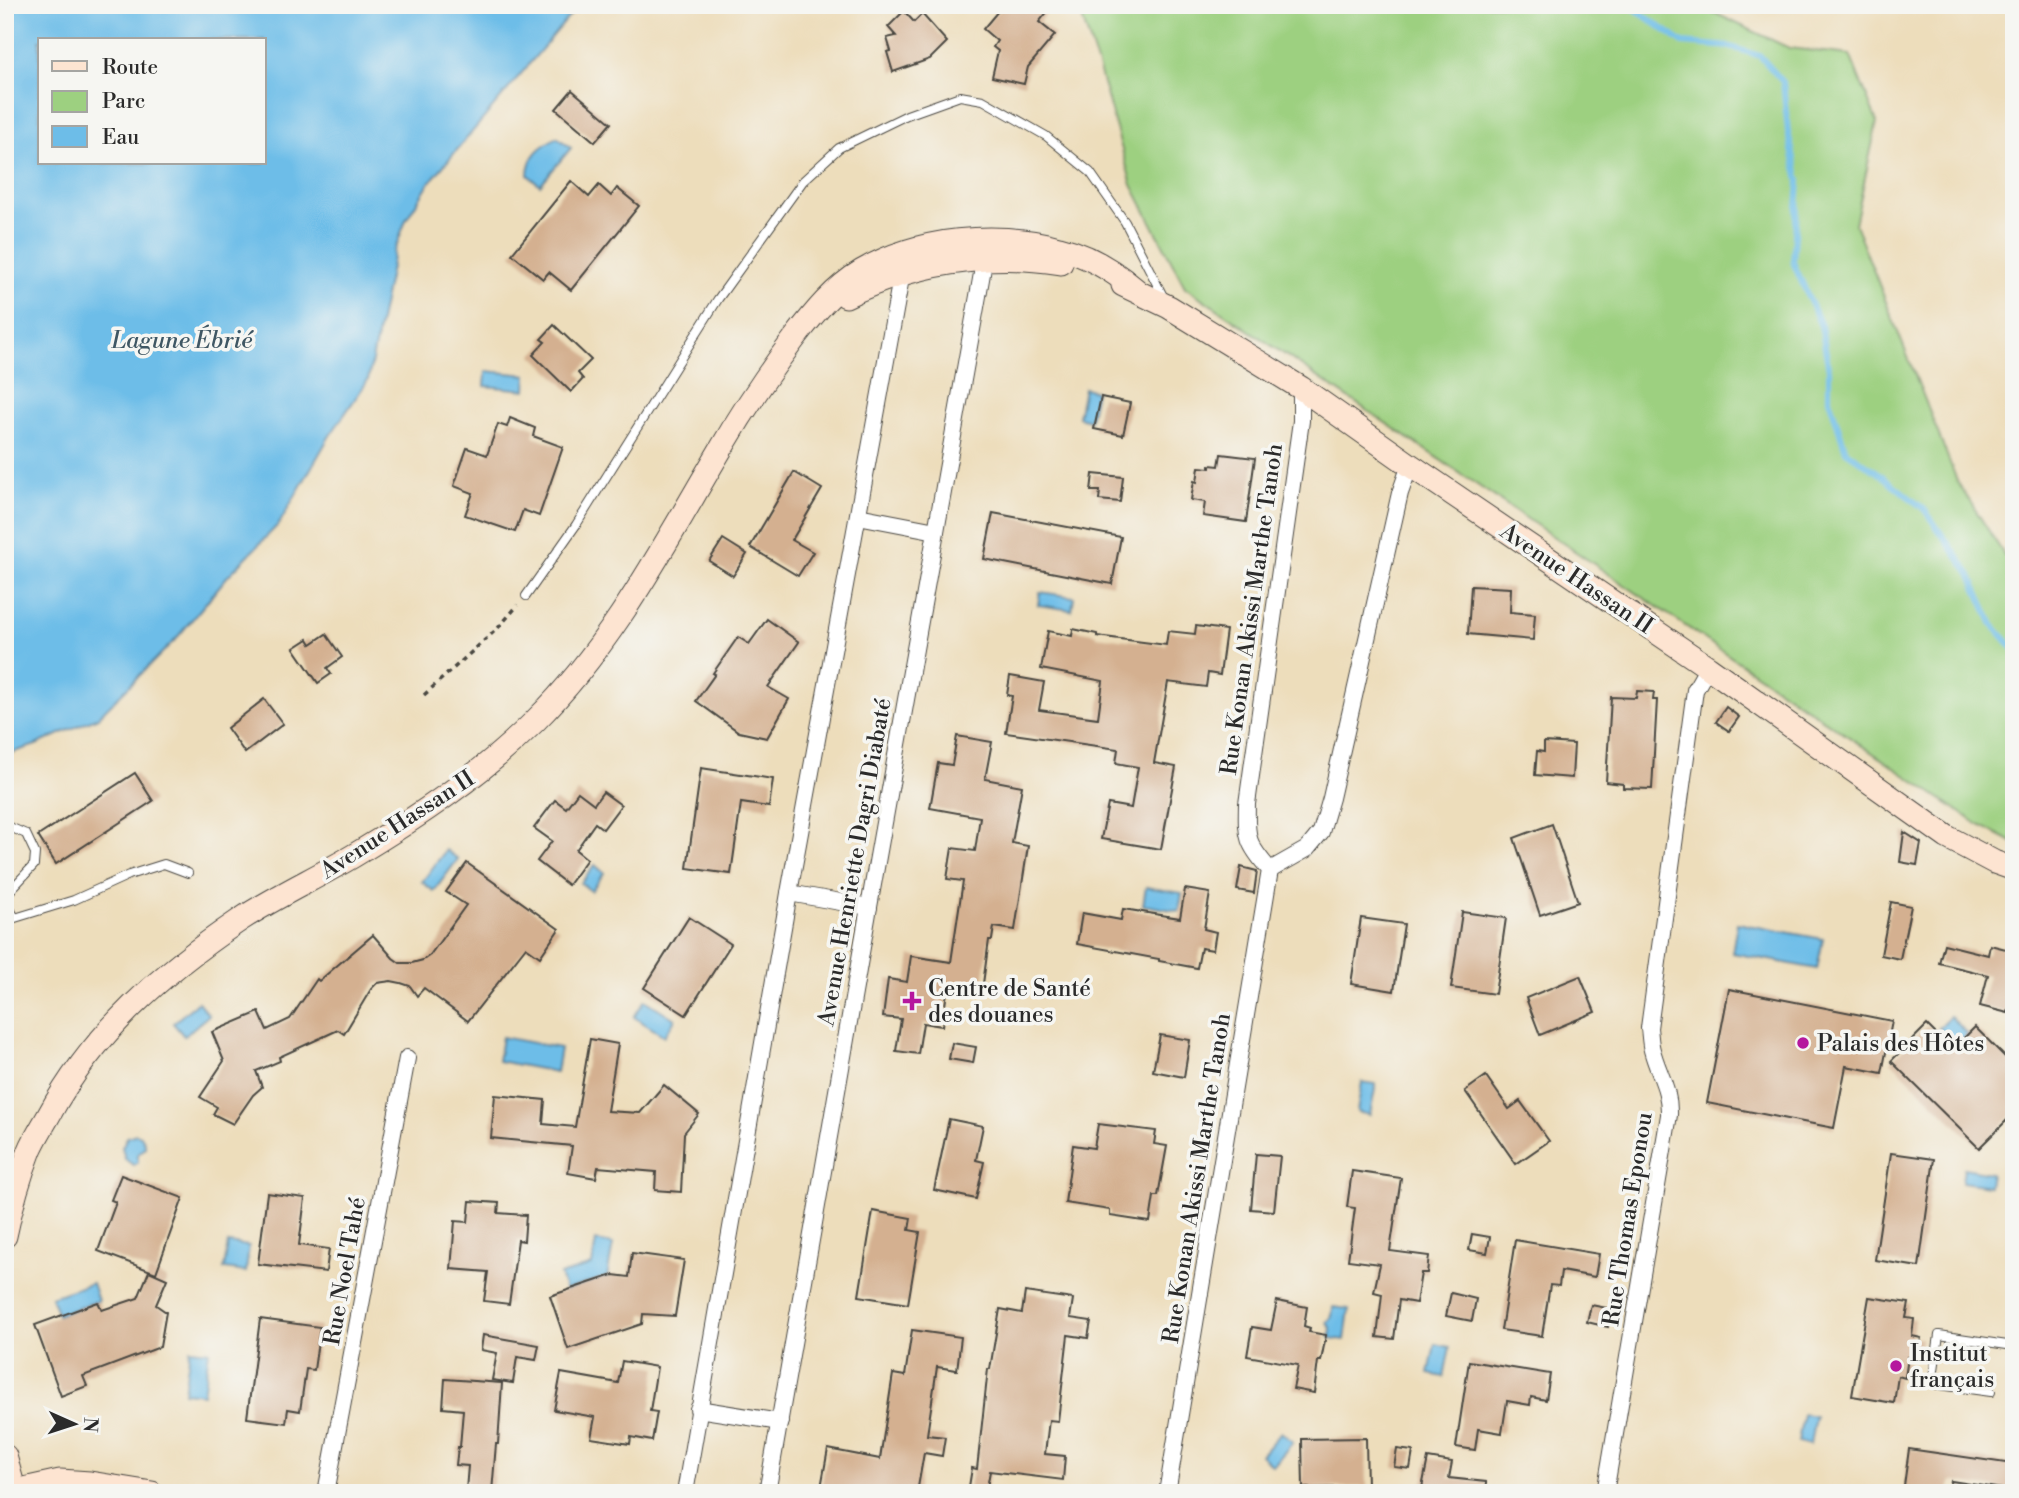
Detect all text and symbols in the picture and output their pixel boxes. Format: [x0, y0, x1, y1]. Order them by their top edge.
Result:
legend [38, 38, 266, 164]
text: Route [102, 55, 158, 81]
text: Parc [102, 89, 145, 115]
text: Eau [102, 125, 139, 151]
water label: Lagune Ébrié [111, 324, 254, 356]
street label: Rue Konan Akissi Marthe Tanoh [1215, 441, 1289, 777]
street label: Avenue Hassan II [1494, 517, 1658, 640]
street label: Avenue Henriette Dagri Diabaté [812, 696, 898, 1029]
street label: Avenue Hassan II [314, 764, 480, 886]
place label: Centre de Santé des douanes [928, 975, 1091, 1029]
marker: Centre de Santé des douanes [902, 991, 922, 1011]
street label: Rue Konan Akissi Marthe Tanoh [1157, 1011, 1237, 1345]
place label: Palais des Hôtes [1817, 1030, 1984, 1058]
marker: Palais des Hôtes [1795, 1035, 1811, 1051]
street label: Rue Thomas Eponou [1597, 1110, 1659, 1328]
street label: Rue Noel Tahé [318, 1195, 372, 1348]
place label: Institut français [1910, 1340, 1994, 1394]
marker: Institut français [1888, 1358, 1904, 1374]
north arrow [38, 1390, 108, 1460]
text: N [78, 1417, 102, 1433]

